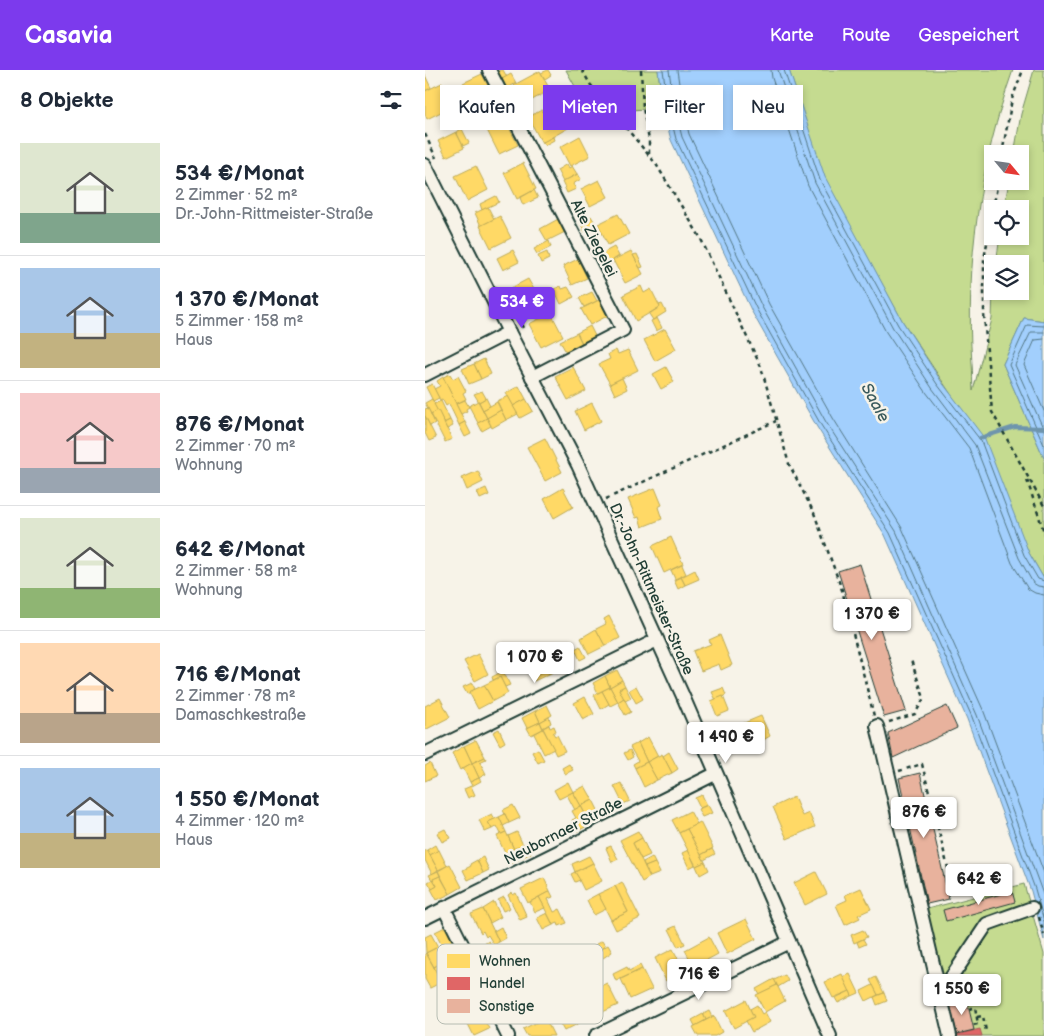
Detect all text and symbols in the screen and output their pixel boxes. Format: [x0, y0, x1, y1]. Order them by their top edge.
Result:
text: Casavia [25, 21, 112, 50]
text: Karte [770, 25, 814, 46]
text: Route [842, 25, 890, 46]
text: Gespeichert [918, 25, 1019, 46]
chip: Kaufen [440, 85, 533, 130]
chip: Mieten [543, 85, 636, 130]
chip: Filter [646, 85, 723, 130]
chip: Neu [733, 85, 803, 130]
icon: filters [377, 86, 405, 114]
text: 8 Objekte [20, 88, 114, 113]
north arrow [984, 145, 1029, 190]
map controls [984, 145, 1029, 300]
text: 534 €/Monat [175, 161, 304, 186]
icon: home [60, 163, 120, 223]
text: 2 Zimmer · 52 m² [175, 186, 298, 205]
street label: Alte Ziegelei [566, 196, 621, 280]
button: locate [984, 200, 1029, 245]
text: Dr.-John-Rittmeister-Straße [175, 205, 373, 224]
button: layers [984, 255, 1029, 300]
pin: 534 € [487, 286, 557, 329]
text: 1 370 €/Monat [175, 287, 319, 312]
icon: home [60, 288, 120, 348]
text: 534 € [500, 293, 544, 312]
text: 5 Zimmer · 158 m² [175, 312, 303, 331]
text: Haus [175, 331, 213, 350]
water label: Saale [856, 380, 893, 425]
text: 876 €/Monat [175, 412, 304, 437]
icon: home [60, 413, 120, 473]
text: 2 Zimmer · 70 m² [175, 437, 296, 456]
text: Wohnung [175, 456, 243, 475]
street label: Dr.-John-Rittmeister-Straße [605, 500, 698, 678]
text: 642 €/Monat [175, 537, 305, 562]
icon: home [60, 538, 120, 598]
text: 2 Zimmer · 58 m² [175, 562, 297, 581]
text: Wohnung [175, 581, 243, 600]
pin: 1 370 € [826, 598, 918, 641]
text: 1 370 € [844, 605, 900, 624]
pin: 1 070 € [489, 642, 581, 684]
text: 1 070 € [507, 648, 563, 667]
text: 716 €/Monat [175, 662, 301, 687]
icon: home [60, 663, 120, 723]
text: 2 Zimmer · 78 m² [175, 687, 296, 706]
text: Damaschkestraße [175, 706, 306, 725]
pin: 1 490 € [680, 722, 772, 764]
text: 1 490 € [698, 728, 754, 747]
text: 1 550 €/Monat [175, 787, 319, 812]
icon: home [60, 788, 120, 848]
street label: Neubornaer Straße [501, 793, 626, 870]
pin: 876 € [889, 796, 959, 839]
text: 876 € [902, 803, 946, 822]
text: 4 Zimmer · 120 m² [175, 812, 304, 831]
text: Haus [175, 831, 213, 850]
pin: 642 € [944, 864, 1014, 906]
text: 642 € [956, 870, 1002, 889]
legend [437, 944, 603, 1024]
text: Wohnen [479, 953, 531, 970]
pin: 716 € [664, 958, 734, 1001]
text: 716 € [678, 965, 720, 984]
pin: 1 550 € [916, 974, 1008, 1016]
text: Handel [479, 975, 525, 992]
text: 1 550 € [934, 980, 990, 999]
text: Sonstige [479, 998, 534, 1015]

